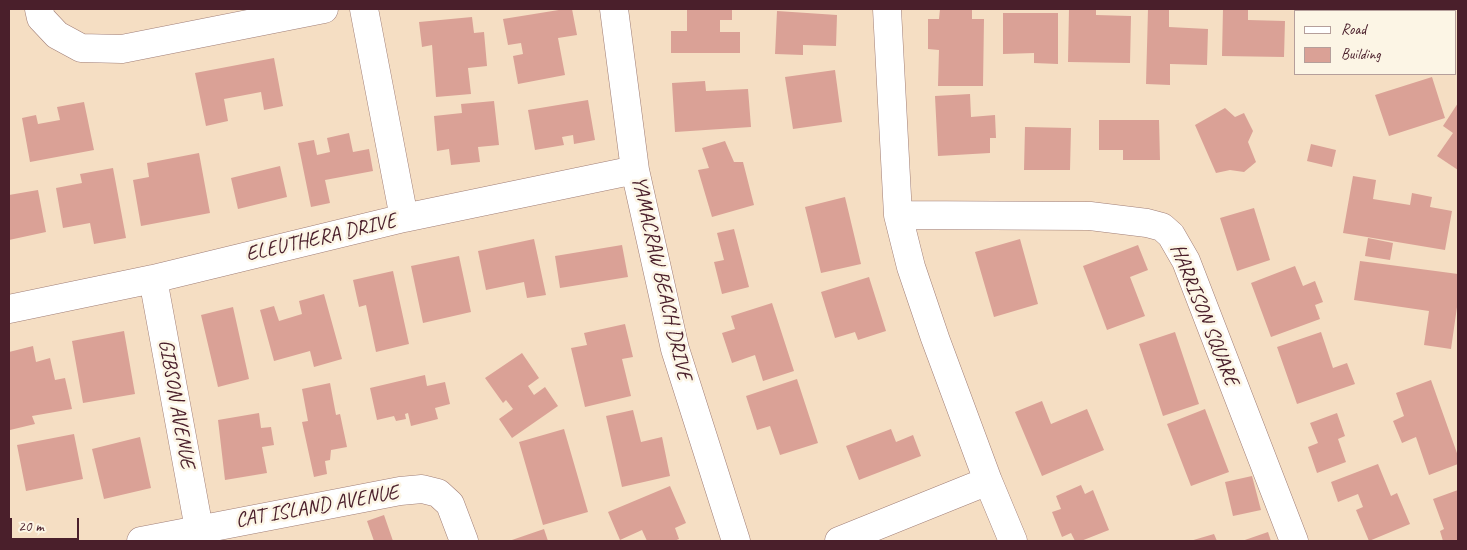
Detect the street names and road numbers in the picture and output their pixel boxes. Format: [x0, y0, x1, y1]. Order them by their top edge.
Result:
street label: YAMACRAW BEACH DRIVE [625, 173, 697, 383]
street label: ELEUTHERA DRIVE [243, 208, 399, 268]
street label: HARRISON SQUARE [1164, 240, 1244, 390]
street label: GIBSON AVENUE [152, 338, 200, 470]
street label: CAT ISLAND AVENUE [234, 480, 400, 534]

